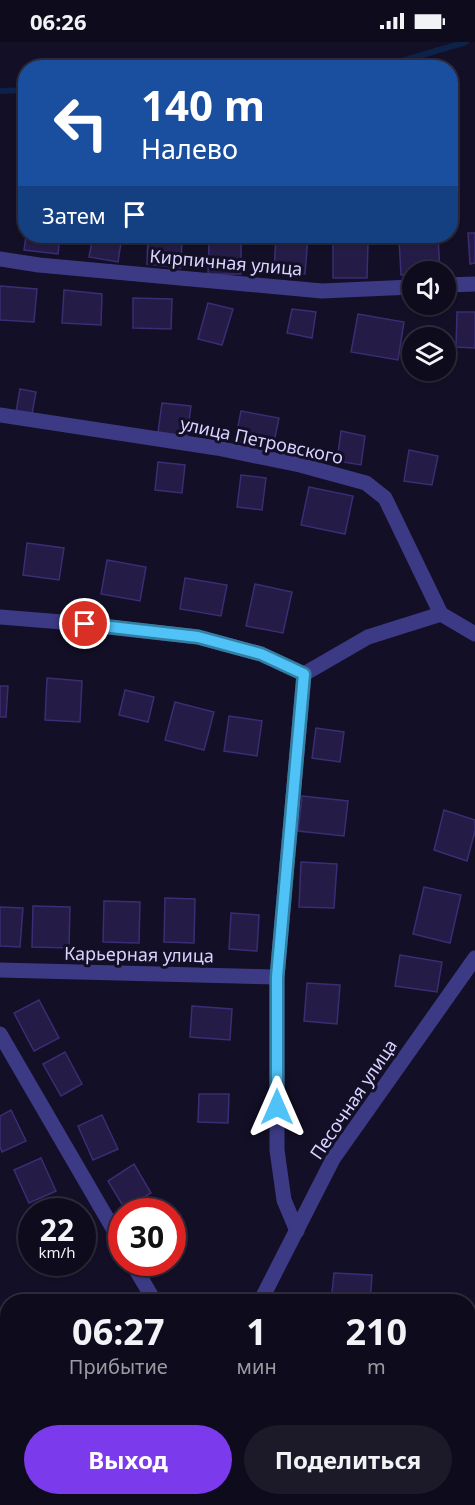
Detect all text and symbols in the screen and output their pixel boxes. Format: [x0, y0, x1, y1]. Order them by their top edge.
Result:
text: 06:26 [30, 6, 87, 36]
text: 140 m [141, 76, 265, 133]
icon: left [42, 84, 120, 162]
text: Налево [141, 130, 238, 167]
icon: arrive [118, 198, 151, 231]
text: Затем [42, 200, 106, 230]
street label: Кирпичная улица [149, 243, 303, 281]
map controls [402, 261, 456, 381]
button: sound [402, 261, 456, 315]
button: layers [402, 327, 456, 381]
street label: улица Петровского [178, 411, 346, 469]
pin [59, 598, 110, 649]
icon: arrive [68, 607, 101, 640]
street label: Карьерная улица [64, 941, 214, 967]
street label: Песочная улица [304, 1034, 402, 1164]
position arrow [245, 1075, 309, 1139]
speed limit sign: 30 [108, 1198, 186, 1276]
text: 22 [40, 1209, 74, 1250]
text: km/h [39, 1242, 75, 1262]
text: 06:27 [72, 1307, 165, 1356]
text: 1 [246, 1307, 267, 1356]
text: 210 [345, 1307, 407, 1356]
text: Прибытие [69, 1353, 168, 1380]
text: мин [237, 1353, 277, 1380]
text: m [367, 1353, 386, 1380]
button: Выход [24, 1425, 232, 1494]
button: Поделиться [244, 1425, 452, 1494]

